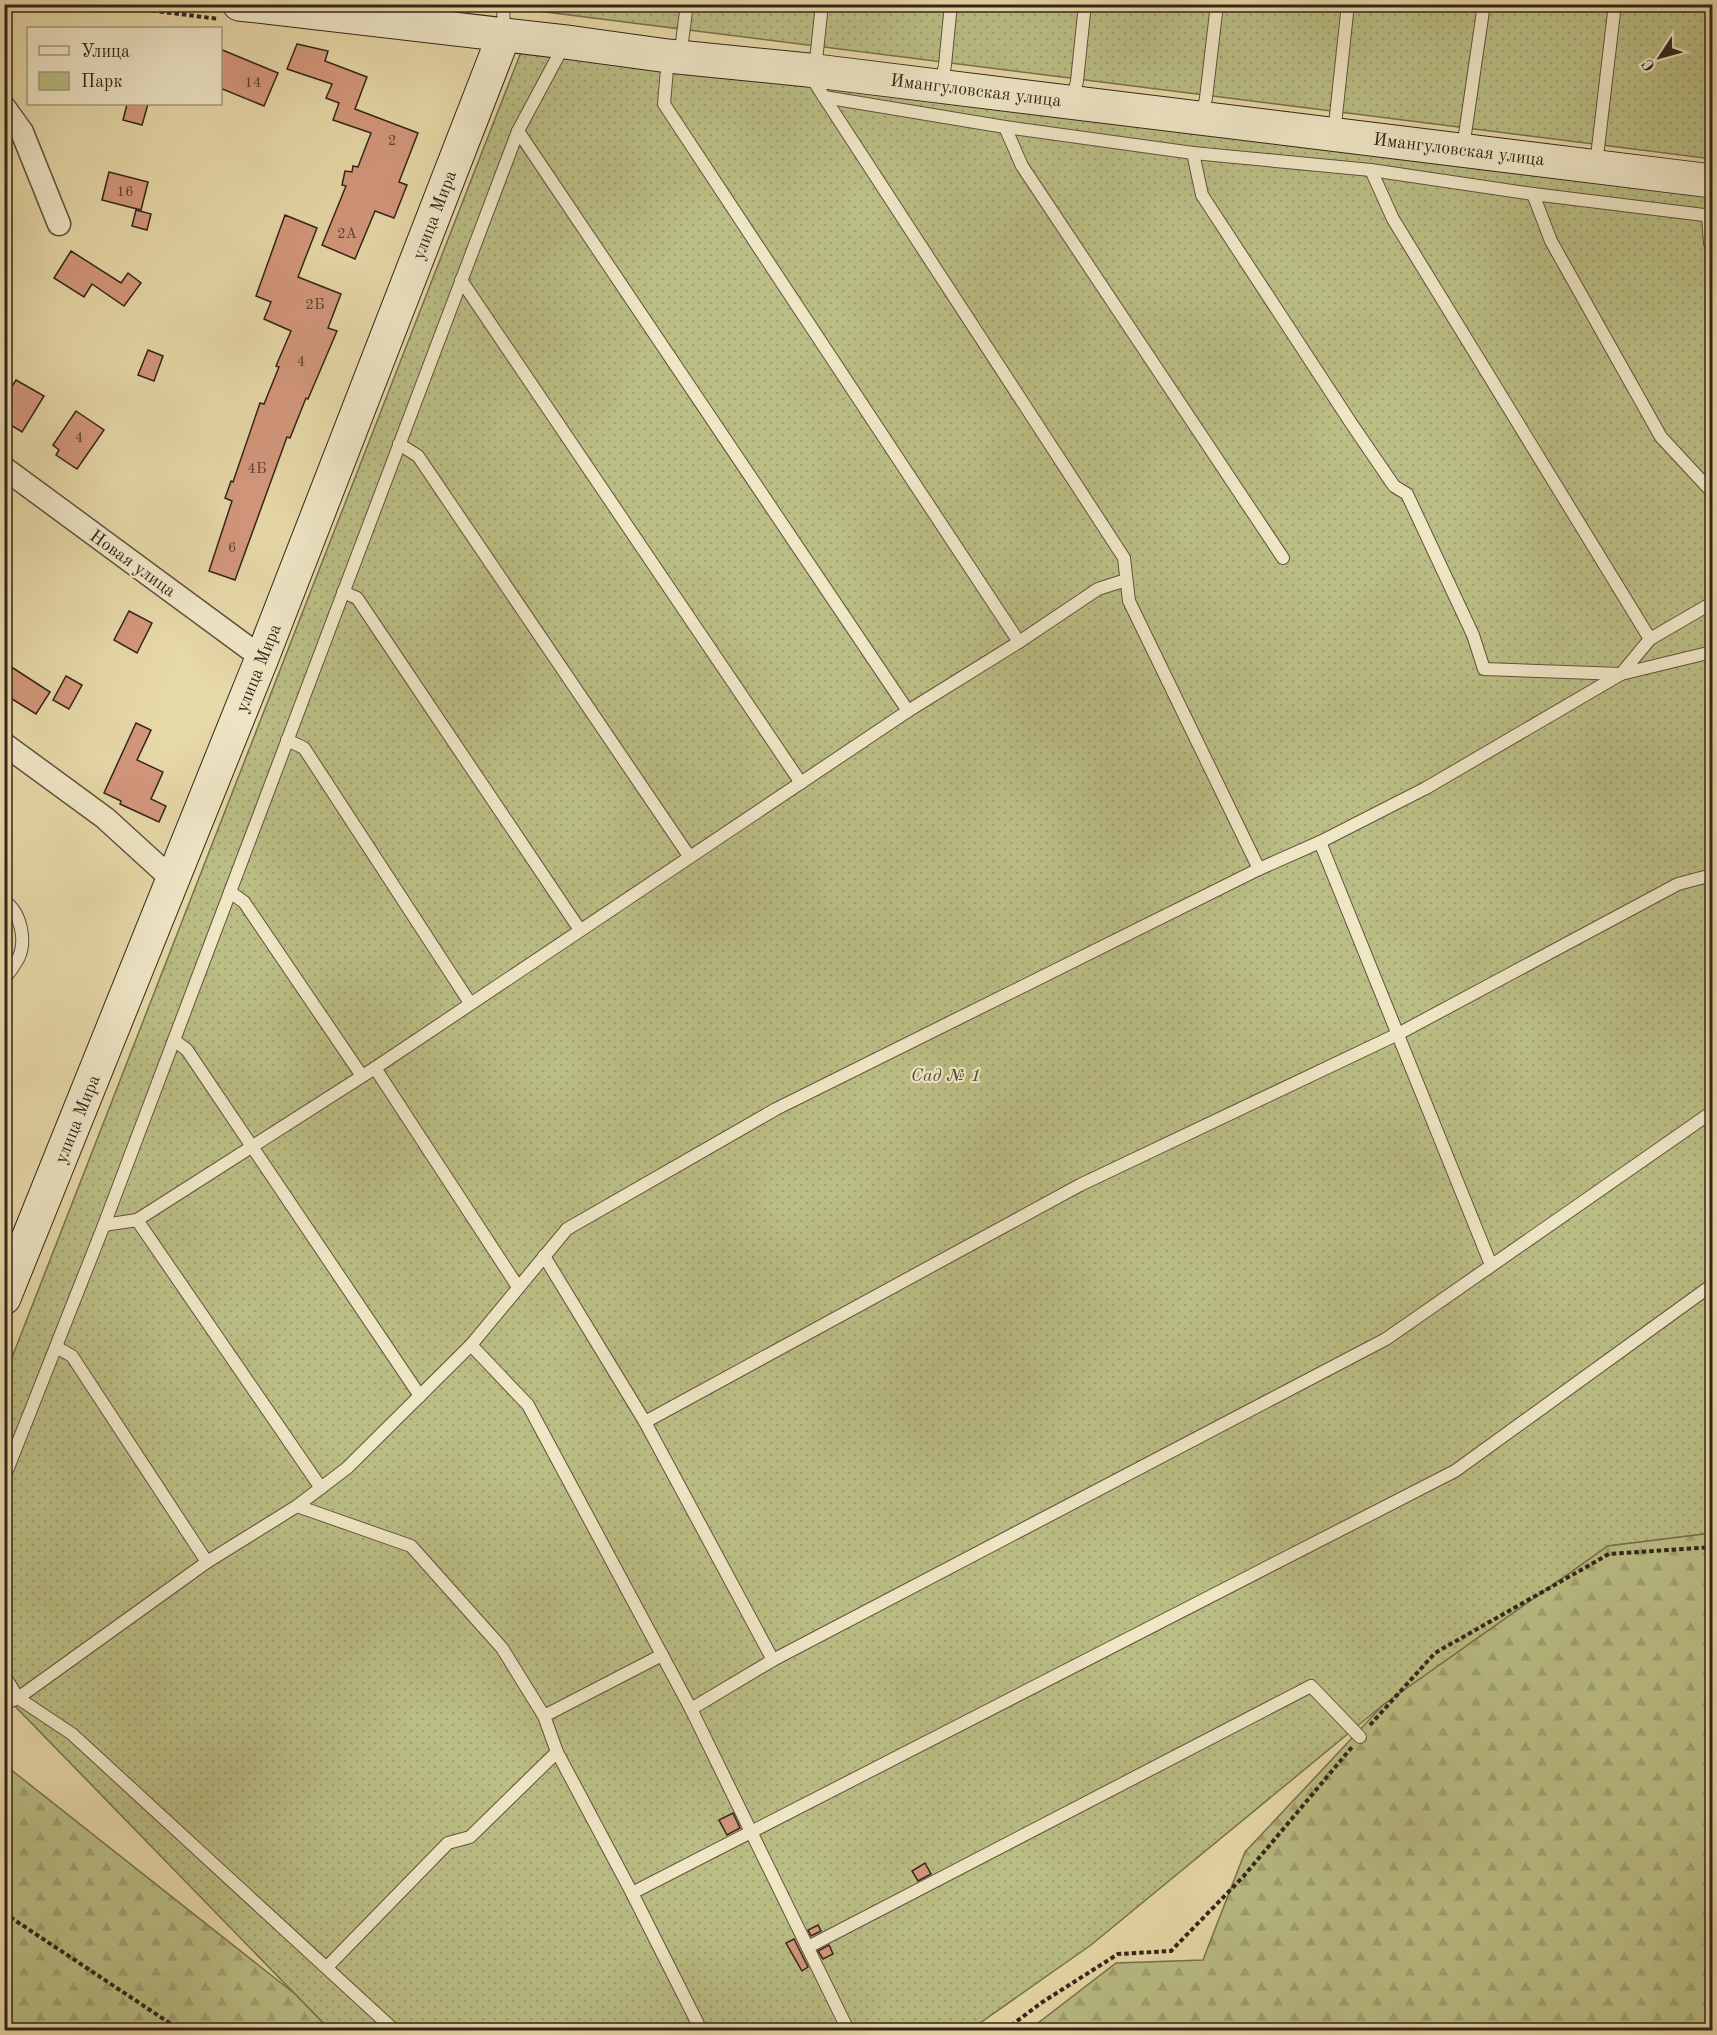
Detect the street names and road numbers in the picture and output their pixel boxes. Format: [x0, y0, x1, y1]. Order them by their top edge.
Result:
street label: Имангуловская улица [889, 72, 1063, 110]
street label: Имангуловская улица [1372, 131, 1546, 169]
street label: улица Мира [410, 168, 460, 262]
street label: Новая улица [86, 527, 179, 601]
street label: улица Мира [233, 621, 285, 715]
street label: улица Мира [52, 1072, 104, 1166]

